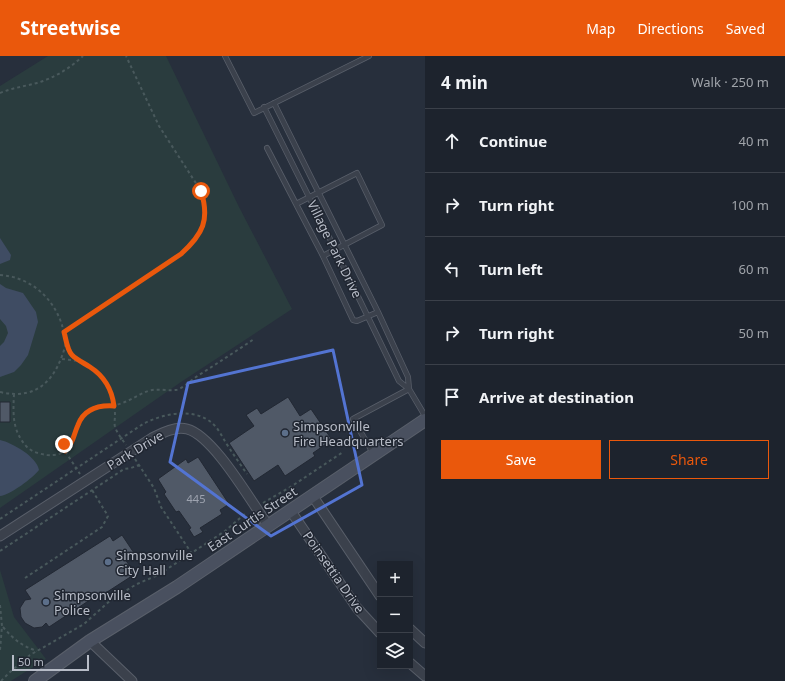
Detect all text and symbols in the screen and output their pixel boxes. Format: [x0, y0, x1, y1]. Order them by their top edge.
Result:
text: Streetwise [20, 15, 121, 41]
text: Map [586, 19, 615, 38]
text: Directions [637, 19, 704, 38]
text: Saved [726, 19, 765, 38]
text: 4 min [441, 71, 488, 94]
text: Walk · 250 m [691, 73, 769, 91]
icon: ahead [441, 130, 463, 152]
text: Continue [479, 131, 547, 151]
text: 40 m [739, 132, 769, 150]
route start [192, 182, 210, 200]
icon: right [441, 194, 463, 216]
text: Turn right [479, 195, 554, 215]
text: 100 m [731, 196, 769, 214]
street label: Village Park Drive [303, 197, 367, 301]
icon: left [441, 258, 463, 280]
text: Turn left [479, 259, 543, 279]
text: 60 m [739, 260, 769, 278]
icon: right [441, 322, 463, 344]
text: Turn right [479, 323, 554, 343]
text: 50 m [739, 324, 769, 342]
icon: arrive [441, 386, 463, 408]
text: Arrive at destination [479, 387, 634, 407]
place label: Simpsonville Fire Headquarters [293, 417, 404, 450]
street label: Park Drive [103, 426, 167, 474]
marker: Simpsonville Fire Headquarters [280, 428, 290, 438]
route end [55, 435, 73, 453]
button: Save [441, 440, 601, 479]
button: Share [609, 440, 769, 479]
street label: East Curtis Street [204, 482, 301, 556]
house number: 445 [187, 491, 205, 506]
street label: Poinsettia Drive [299, 527, 369, 617]
place label: Simpsonville City Hall [116, 546, 193, 579]
marker: Simpsonville City Hall [103, 557, 113, 567]
map controls [377, 561, 413, 669]
button: + [377, 561, 413, 597]
place label: Simpsonville Police [54, 586, 131, 619]
marker: Simpsonville Police [41, 597, 51, 607]
button: − [377, 597, 413, 633]
button: layers [377, 633, 413, 669]
scale bar [12, 653, 89, 672]
text: 50 m [18, 654, 44, 669]

